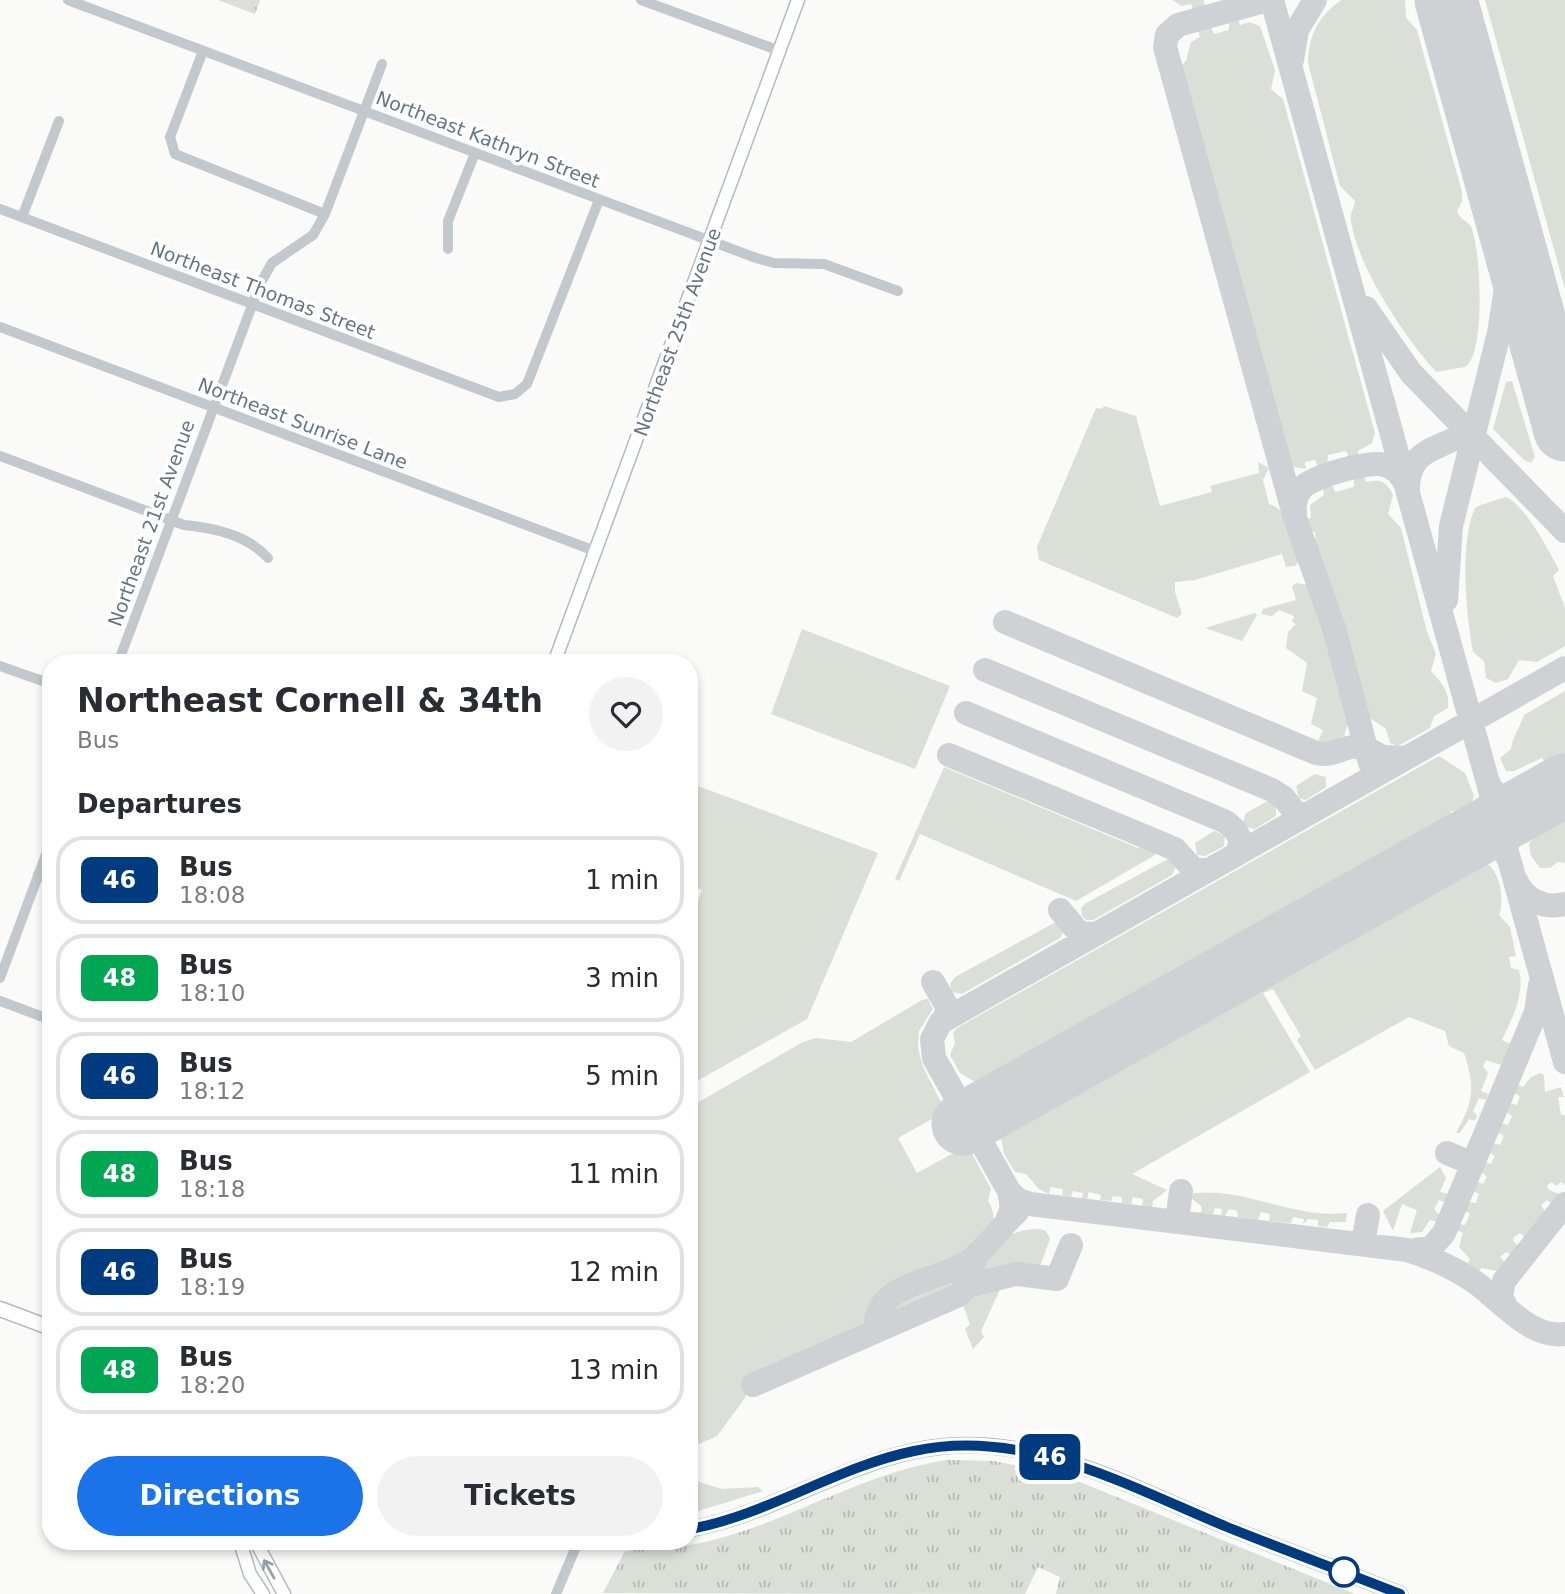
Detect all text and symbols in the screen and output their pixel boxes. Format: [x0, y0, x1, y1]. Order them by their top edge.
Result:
street label: Northeast Kathryn Street [373, 86, 603, 192]
street label: Northeast 25th Avenue [629, 225, 725, 439]
street label: Northeast Thomas Street [148, 237, 378, 343]
street label: Northeast Sunrise Lane [195, 373, 411, 473]
street label: Northeast 21st Avenue [103, 417, 199, 629]
button: heart [589, 677, 663, 751]
text: Northeast Cornell & 34th [77, 681, 543, 720]
text: Bus [77, 727, 119, 753]
text: Departures [77, 789, 242, 819]
text: Bus [179, 852, 233, 882]
text: 1 min [585, 865, 659, 895]
text: 46 [103, 866, 136, 894]
text: 18:08 [179, 882, 245, 908]
text: Bus [179, 950, 233, 980]
text: 3 min [585, 963, 659, 993]
text: 48 [103, 964, 136, 992]
text: 18:10 [179, 980, 245, 1006]
text: Bus [179, 1048, 233, 1078]
text: 5 min [585, 1061, 659, 1091]
text: 46 [103, 1062, 136, 1090]
text: 18:12 [179, 1078, 245, 1104]
text: Bus [179, 1146, 233, 1176]
text: 11 min [569, 1159, 659, 1189]
text: 48 [103, 1160, 136, 1188]
text: 18:18 [179, 1176, 245, 1202]
text: Bus [179, 1244, 233, 1274]
text: 12 min [569, 1257, 659, 1287]
text: 46 [103, 1258, 136, 1286]
text: 18:19 [179, 1274, 245, 1300]
text: Bus [179, 1342, 233, 1372]
text: 13 min [569, 1355, 659, 1385]
text: 48 [103, 1356, 136, 1384]
text: 18:20 [179, 1372, 245, 1398]
line badge: 46 [1018, 1434, 1082, 1480]
text: 46 [1033, 1443, 1067, 1471]
button: Directions [77, 1456, 363, 1536]
button: Tickets [377, 1456, 663, 1536]
unlabelled marker [1329, 1557, 1359, 1587]
one-way arrow [262, 1559, 276, 1579]

